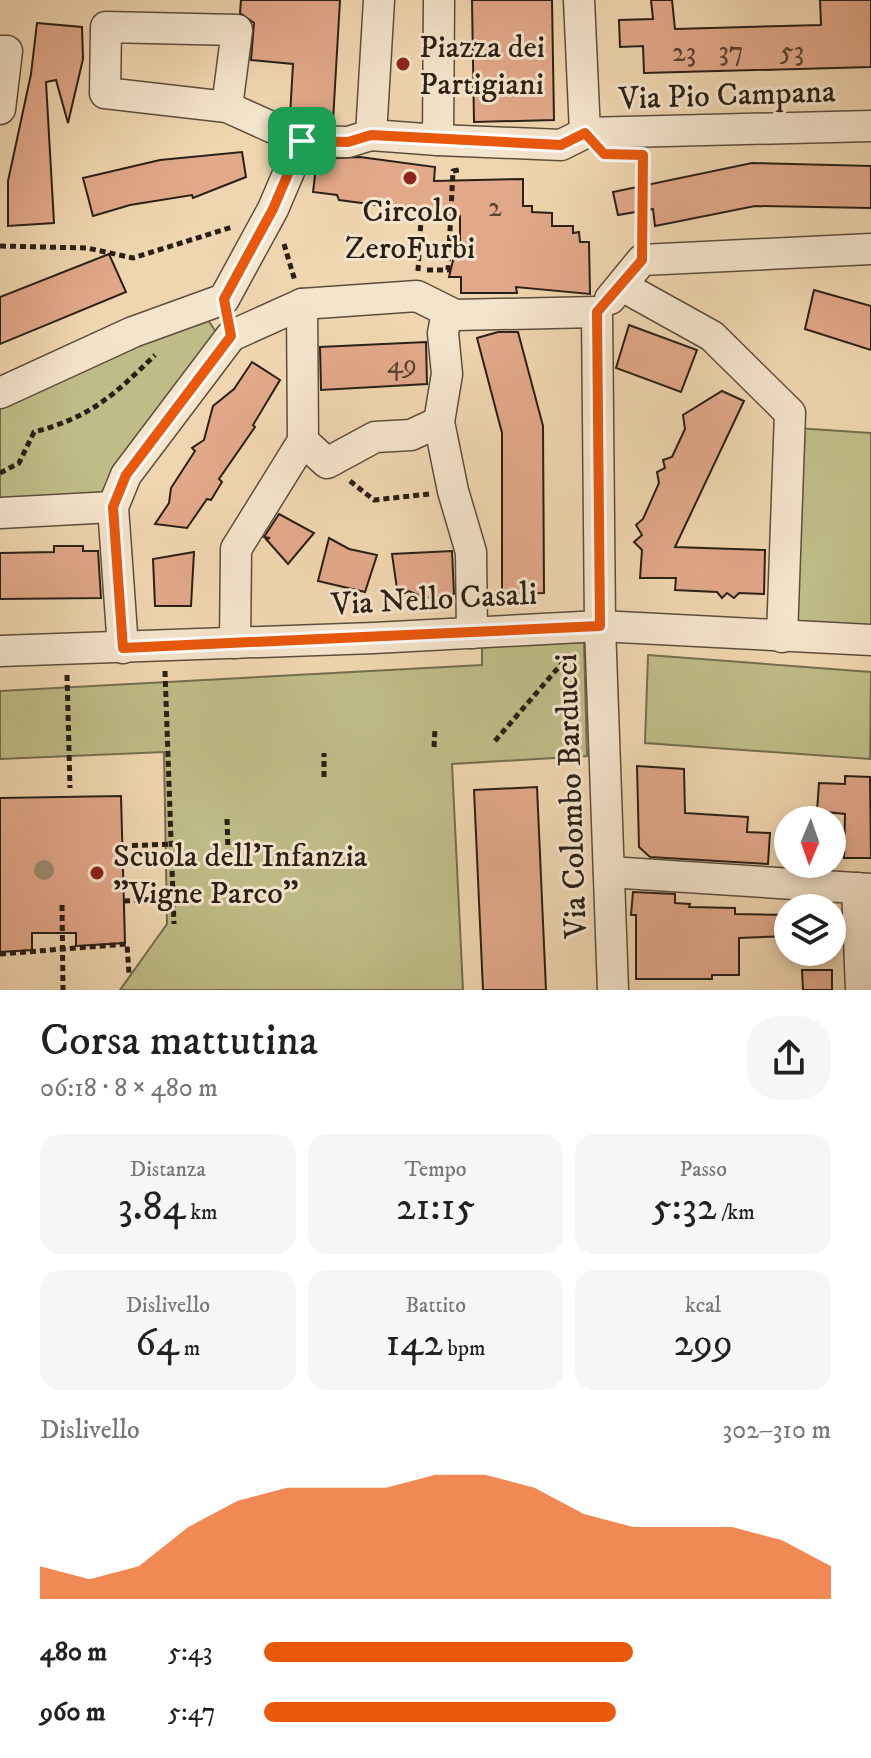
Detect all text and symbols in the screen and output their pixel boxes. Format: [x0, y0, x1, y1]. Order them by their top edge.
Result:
place label: Piazza dei Partigiani [419, 28, 545, 105]
house number: 37 [718, 34, 744, 69]
house number: 53 [780, 34, 804, 69]
house number: 23 [672, 35, 696, 70]
marker: Piazza dei Partigiani [394, 55, 412, 73]
street label: Via Pio Campana [617, 72, 837, 120]
pin [268, 107, 336, 175]
icon: arrive [280, 119, 324, 163]
marker: Circolo ZeroFurbi [401, 169, 419, 187]
house number: 2 [488, 190, 502, 225]
place label: Circolo ZeroFurbi [345, 192, 475, 269]
house number: 49 [387, 347, 417, 382]
street label: Via Nello Casali [329, 575, 538, 625]
street label: Via Colombo Barducci [547, 653, 597, 940]
north arrow [774, 806, 846, 878]
map controls [774, 806, 846, 966]
place label: Scuola dell'Infanzia "Vigne Parco" [113, 837, 368, 914]
marker: Scuola dell'Infanzia "Vigne Parco" [88, 864, 106, 882]
button: layers [774, 894, 846, 966]
text: Corsa mattutina [40, 1014, 318, 1069]
button: share [747, 1016, 831, 1100]
text: 06:18 · 8 × 480 m [40, 1072, 218, 1105]
text: Distanza [130, 1156, 206, 1183]
text: Tempo [405, 1156, 466, 1183]
text: Passo [679, 1156, 727, 1183]
text: 3.84 [118, 1183, 185, 1233]
text: 21:15 [396, 1183, 475, 1233]
text: 5:32 [652, 1183, 717, 1233]
text: km [185, 1199, 218, 1226]
text: /km [717, 1199, 755, 1226]
text: Dislivello [126, 1292, 210, 1319]
text: Battito [405, 1292, 466, 1319]
text: kcal [685, 1292, 721, 1319]
text: 64 [135, 1319, 179, 1369]
text: 142 [386, 1319, 443, 1369]
text: 299 [673, 1319, 733, 1369]
text: m [179, 1335, 200, 1362]
text: bpm [443, 1335, 485, 1362]
text: Dislivello [40, 1414, 140, 1447]
text: 302–310 m [723, 1414, 831, 1447]
text: 480 m [40, 1636, 107, 1669]
text: 5:43 [168, 1636, 212, 1669]
text: 960 m [40, 1696, 106, 1729]
text: 5:47 [168, 1696, 216, 1729]

